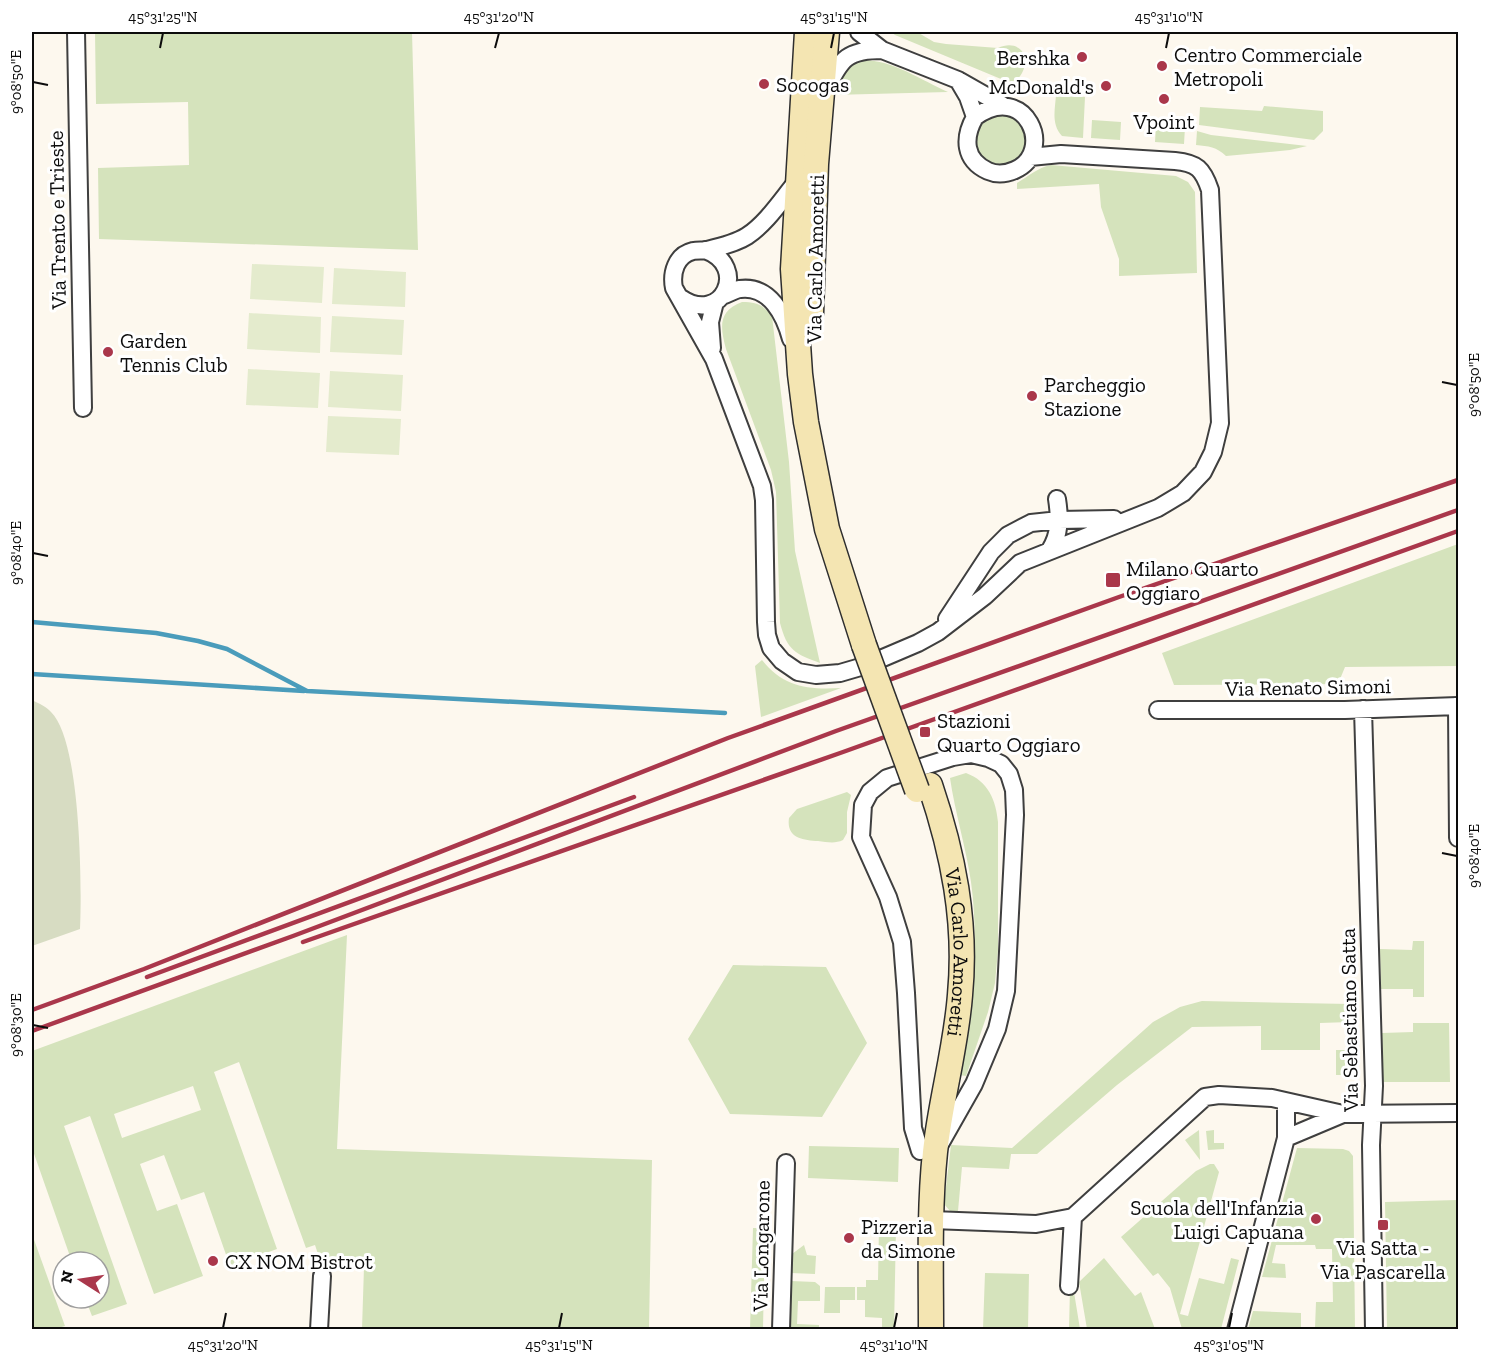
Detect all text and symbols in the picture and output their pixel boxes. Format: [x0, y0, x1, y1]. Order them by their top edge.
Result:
text: 45°31'25"N [128, 8, 198, 26]
text: 45°31'20"N [464, 8, 534, 26]
text: 45°31'15"N [800, 8, 868, 26]
text: 45°31'10"N [1135, 8, 1203, 26]
place label: Centro Commerciale Metropoli [1174, 42, 1362, 91]
place label: Bershka [997, 45, 1070, 70]
text: 9°08'50"E [7, 50, 25, 114]
marker: Bershka [1075, 50, 1089, 64]
marker: Centro Commerciale Metropoli [1155, 59, 1169, 73]
place label: Socogas [776, 72, 849, 97]
place label: McDonald's [989, 74, 1094, 99]
marker: Socogas [757, 77, 771, 91]
marker: McDonald's [1099, 79, 1113, 93]
marker: Vpoint [1157, 92, 1171, 106]
place label: Vpoint [1132, 109, 1195, 134]
street label: Via Trento e Trieste [43, 130, 71, 311]
street label: Via Carlo Amoretti [801, 174, 829, 345]
place label: Garden Tennis Club [120, 328, 228, 377]
marker: Garden Tennis Club [101, 345, 115, 359]
text: 9°08'50"E [1465, 353, 1483, 417]
place label: Parcheggio Stazione [1044, 372, 1146, 421]
marker: Parcheggio Stazione [1025, 389, 1039, 403]
text: 9°08'40"E [7, 521, 25, 585]
place label: Milano Quarto Oggiaro [1126, 556, 1258, 605]
marker: Milano Quarto Oggiaro [1104, 571, 1122, 589]
street label: Via Renato Simoni [1224, 673, 1391, 701]
place label: Stazioni Quarto Oggiaro [937, 708, 1080, 757]
marker: Stazioni Quarto Oggiaro [918, 725, 932, 739]
text: 9°08'40"E [1465, 824, 1483, 888]
street label: Via Carlo Amoretti [940, 865, 974, 1039]
street label: Via Sebastiano Satta [1335, 928, 1363, 1113]
text: 9°08'30"E [7, 993, 25, 1057]
street label: Via Longarone [747, 1180, 775, 1313]
place label: Scuola dell'Infanzia Luigi Capuana [1130, 1195, 1304, 1244]
marker: Scuola dell'Infanzia Luigi Capuana [1309, 1212, 1323, 1226]
place label: Pizzeria da Simone [861, 1214, 955, 1263]
marker: Via Satta - Via Pascarella [1376, 1218, 1390, 1232]
marker: Pizzeria da Simone [842, 1231, 856, 1245]
place label: Via Satta - Via Pascarella [1319, 1235, 1446, 1284]
place label: CX NOM Bistrot [225, 1249, 373, 1274]
north arrow [51, 1250, 111, 1310]
marker: CX NOM Bistrot [206, 1254, 220, 1268]
text: N [56, 1269, 77, 1285]
text: 45°31'20"N [188, 1336, 258, 1354]
text: 45°31'15"N [525, 1336, 593, 1354]
text: 45°31'10"N [860, 1336, 928, 1354]
text: 45°31'05"N [1194, 1336, 1264, 1354]

